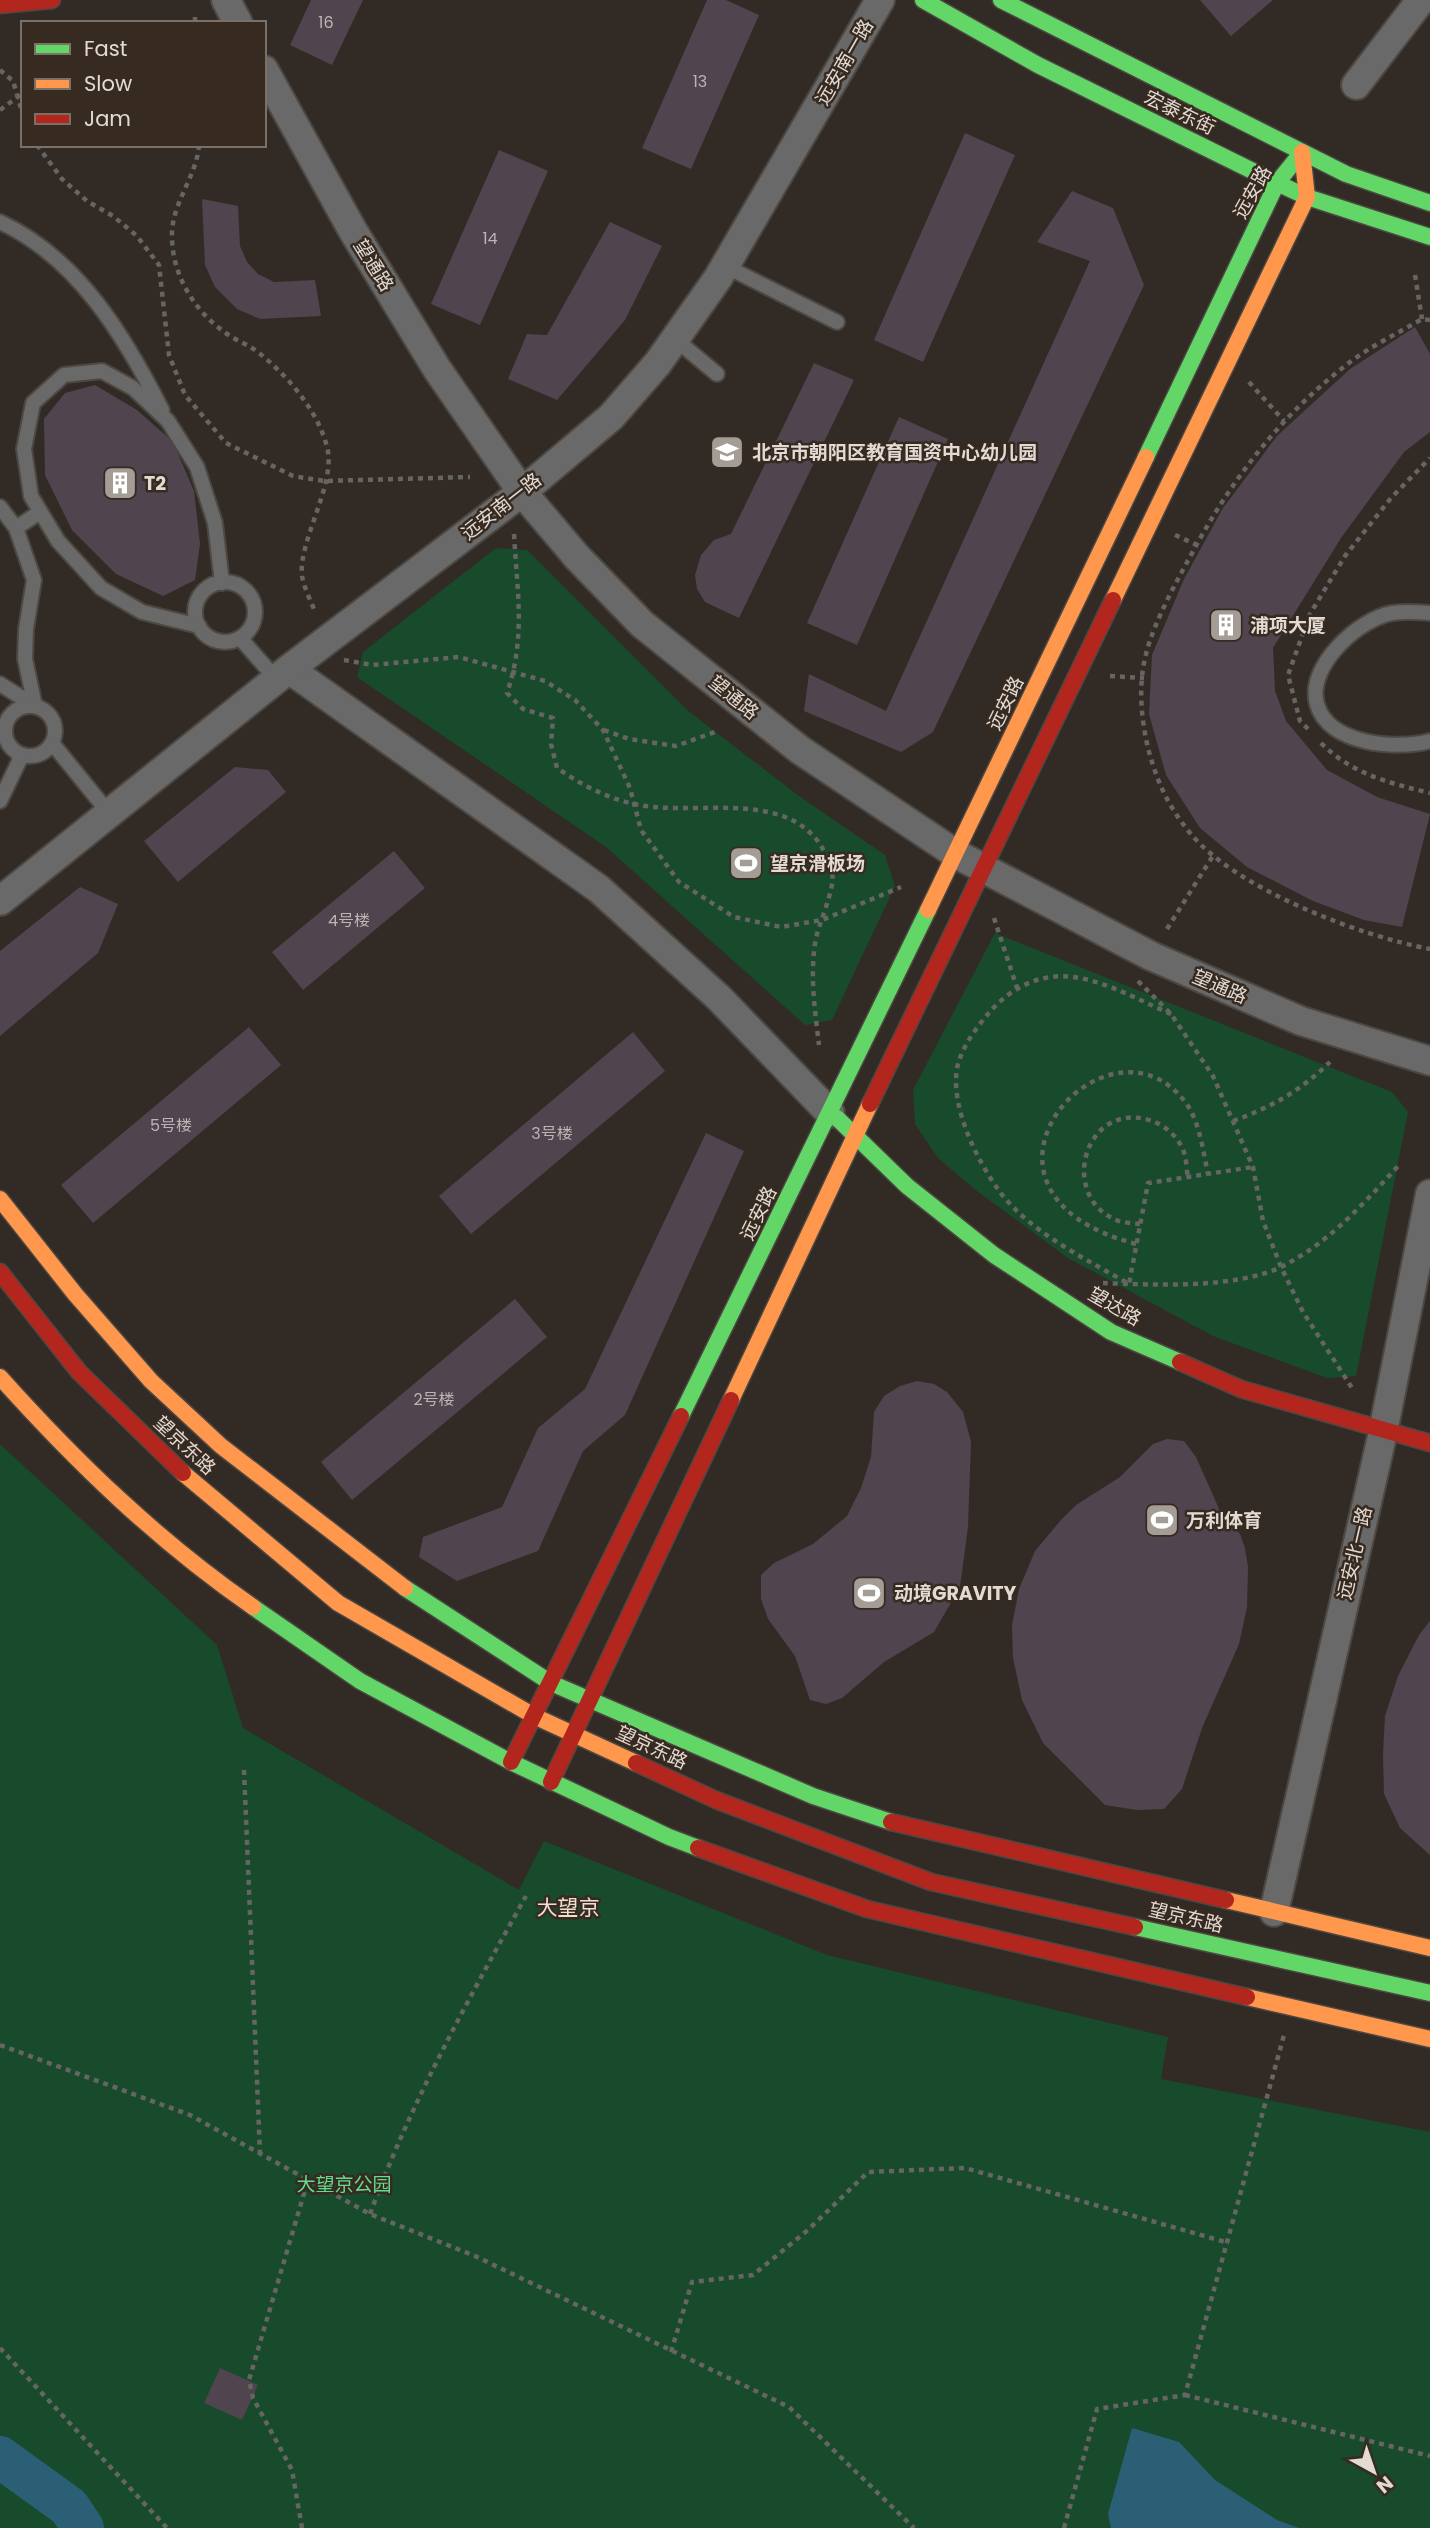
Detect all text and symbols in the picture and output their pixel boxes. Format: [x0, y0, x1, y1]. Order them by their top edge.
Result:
house number: 16 [318, 11, 334, 34]
street label: 远安南一路 [809, 14, 880, 110]
legend [21, 21, 266, 147]
text: Fast [84, 34, 127, 63]
text: Slow [84, 69, 132, 98]
house number: 13 [693, 70, 707, 93]
street label: 宏泰东街 [1140, 84, 1220, 141]
text: Jam [84, 104, 131, 133]
street label: 远安路 [1227, 161, 1278, 224]
house number: 14 [482, 227, 498, 250]
street label: 望通路 [347, 234, 400, 297]
school or university icon: 北京市朝阳区教育国资中心幼儿园 [708, 433, 746, 471]
place label: 北京市朝阳区教育国资中心幼儿园 [752, 439, 1037, 466]
building icon: T2 [101, 464, 139, 502]
street label: 远安南一路 [456, 467, 547, 546]
place label: T2 [144, 470, 166, 497]
building icon: 浦项大厦 [1207, 606, 1245, 644]
place label: 浦项大厦 [1250, 612, 1326, 639]
street label: 望通路 [703, 669, 764, 726]
street label: 远安路 [981, 672, 1030, 735]
sports icon: 望京滑板场 [727, 844, 765, 882]
place label: 望京滑板场 [770, 850, 865, 877]
house number: 4号楼 [328, 909, 370, 932]
street label: 望通路 [1188, 963, 1251, 1010]
house number: 5号楼 [150, 1114, 192, 1137]
house number: 3号楼 [531, 1122, 573, 1145]
street label: 远安路 [734, 1182, 783, 1245]
street label: 望达路 [1083, 1280, 1146, 1332]
house number: 2号楼 [413, 1388, 455, 1411]
street label: 望京东路 [148, 1410, 222, 1481]
sports icon: 万利体育 [1143, 1501, 1181, 1539]
street label: 远安北一路 [1331, 1504, 1378, 1602]
place label: 万利体育 [1186, 1507, 1262, 1534]
sports icon: 动境GRAVITY [850, 1574, 888, 1612]
place label: 动境GRAVITY [894, 1580, 1017, 1607]
street label: 望京东路 [612, 1719, 692, 1776]
district label: 大望京 [537, 1893, 600, 1922]
street label: 望京东路 [1146, 1896, 1226, 1939]
park label: 大望京公园 [296, 2171, 392, 2198]
north arrow [1339, 2437, 1409, 2507]
text: N [1370, 2470, 1399, 2500]

